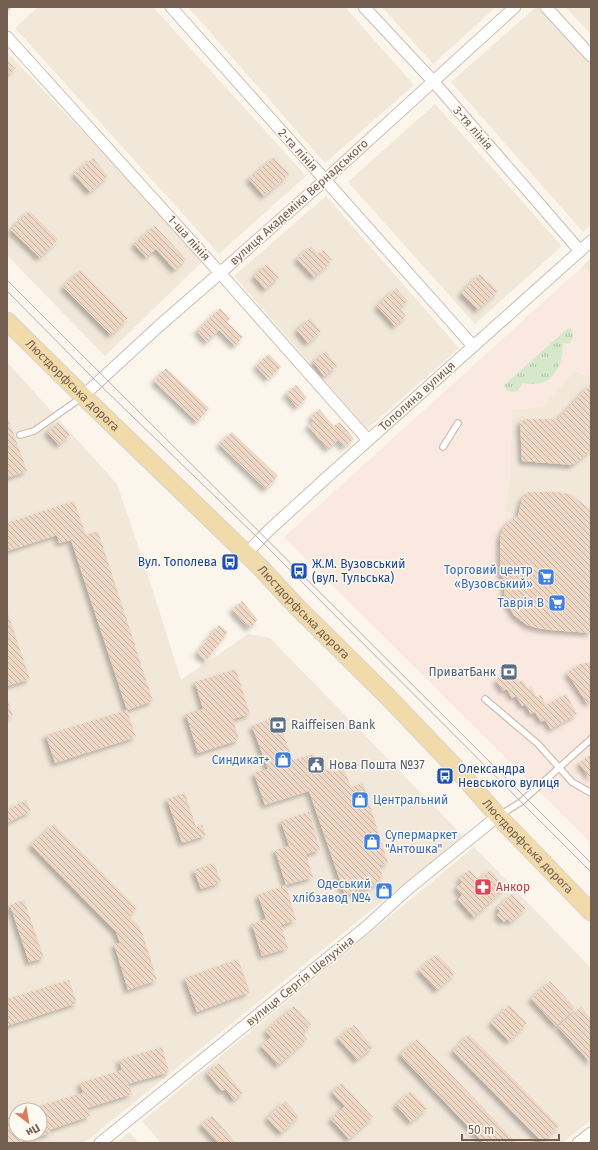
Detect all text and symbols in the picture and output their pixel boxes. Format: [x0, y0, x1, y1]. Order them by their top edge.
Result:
street label: 3-тя лінія [450, 103, 496, 153]
street label: 2-га лінія [275, 126, 321, 174]
street label: вулиця Академіка Вернадського [227, 136, 371, 268]
street label: 1-ша лінія [165, 212, 213, 264]
street label: Люстдорфська дорога [23, 337, 122, 434]
street label: Тополина вулиця [376, 358, 458, 434]
bus stop icon: Вул. Тополева [220, 552, 240, 572]
place label: Вул. Тополева [138, 555, 217, 569]
place label: Ж.М. Вузовський (вул. Тульська) [312, 557, 405, 585]
bus stop icon: Ж.М. Вузовський (вул. Тульська) [289, 561, 309, 581]
street label: Люстдорфська дорога [255, 563, 353, 662]
place label: Торговий центр «Вузовський» [444, 563, 533, 591]
supermarket icon: Торговий центр «Вузовський» [536, 567, 556, 587]
supermarket icon: Таврія В [547, 593, 567, 613]
place label: Таврія В [497, 596, 544, 610]
bank icon: ПриватБанк [499, 662, 519, 682]
place label: ПриватБанк [428, 665, 497, 679]
bank icon: Raiffeisen Bank [268, 715, 288, 735]
place label: Raiffeisen Bank [291, 718, 376, 732]
shop icon: Синдикат+ [273, 750, 293, 770]
place label: Синдикат+ [212, 753, 270, 767]
public building icon: Нова Пошта №37 [306, 755, 326, 775]
place label: Нова Пошта №37 [329, 758, 425, 772]
place label: Олександра Невського вулиця [458, 762, 560, 790]
bus stop icon: Олександра Невського вулиця [435, 766, 455, 786]
shop icon: Центральний [350, 790, 370, 810]
place label: Центральний [373, 793, 448, 807]
street label: Люстдорфська дорога [479, 796, 576, 896]
place label: Супермаркет "Антошка" [385, 828, 458, 856]
shop icon: Супермаркет "Антошка" [362, 832, 382, 852]
place label: Одеський хлібзавод №4 [292, 877, 372, 905]
pharmacy icon: Анкор [473, 877, 493, 897]
place label: Анкор [496, 880, 530, 894]
shop icon: Одеський хлібзавод №4 [374, 881, 394, 901]
street label: вулиця Сергія Шелухіна [243, 933, 357, 1029]
north arrow [8, 1102, 48, 1142]
scale bar [462, 1116, 559, 1142]
text: Пн [24, 1121, 42, 1139]
text: 50 m [468, 1123, 494, 1137]

